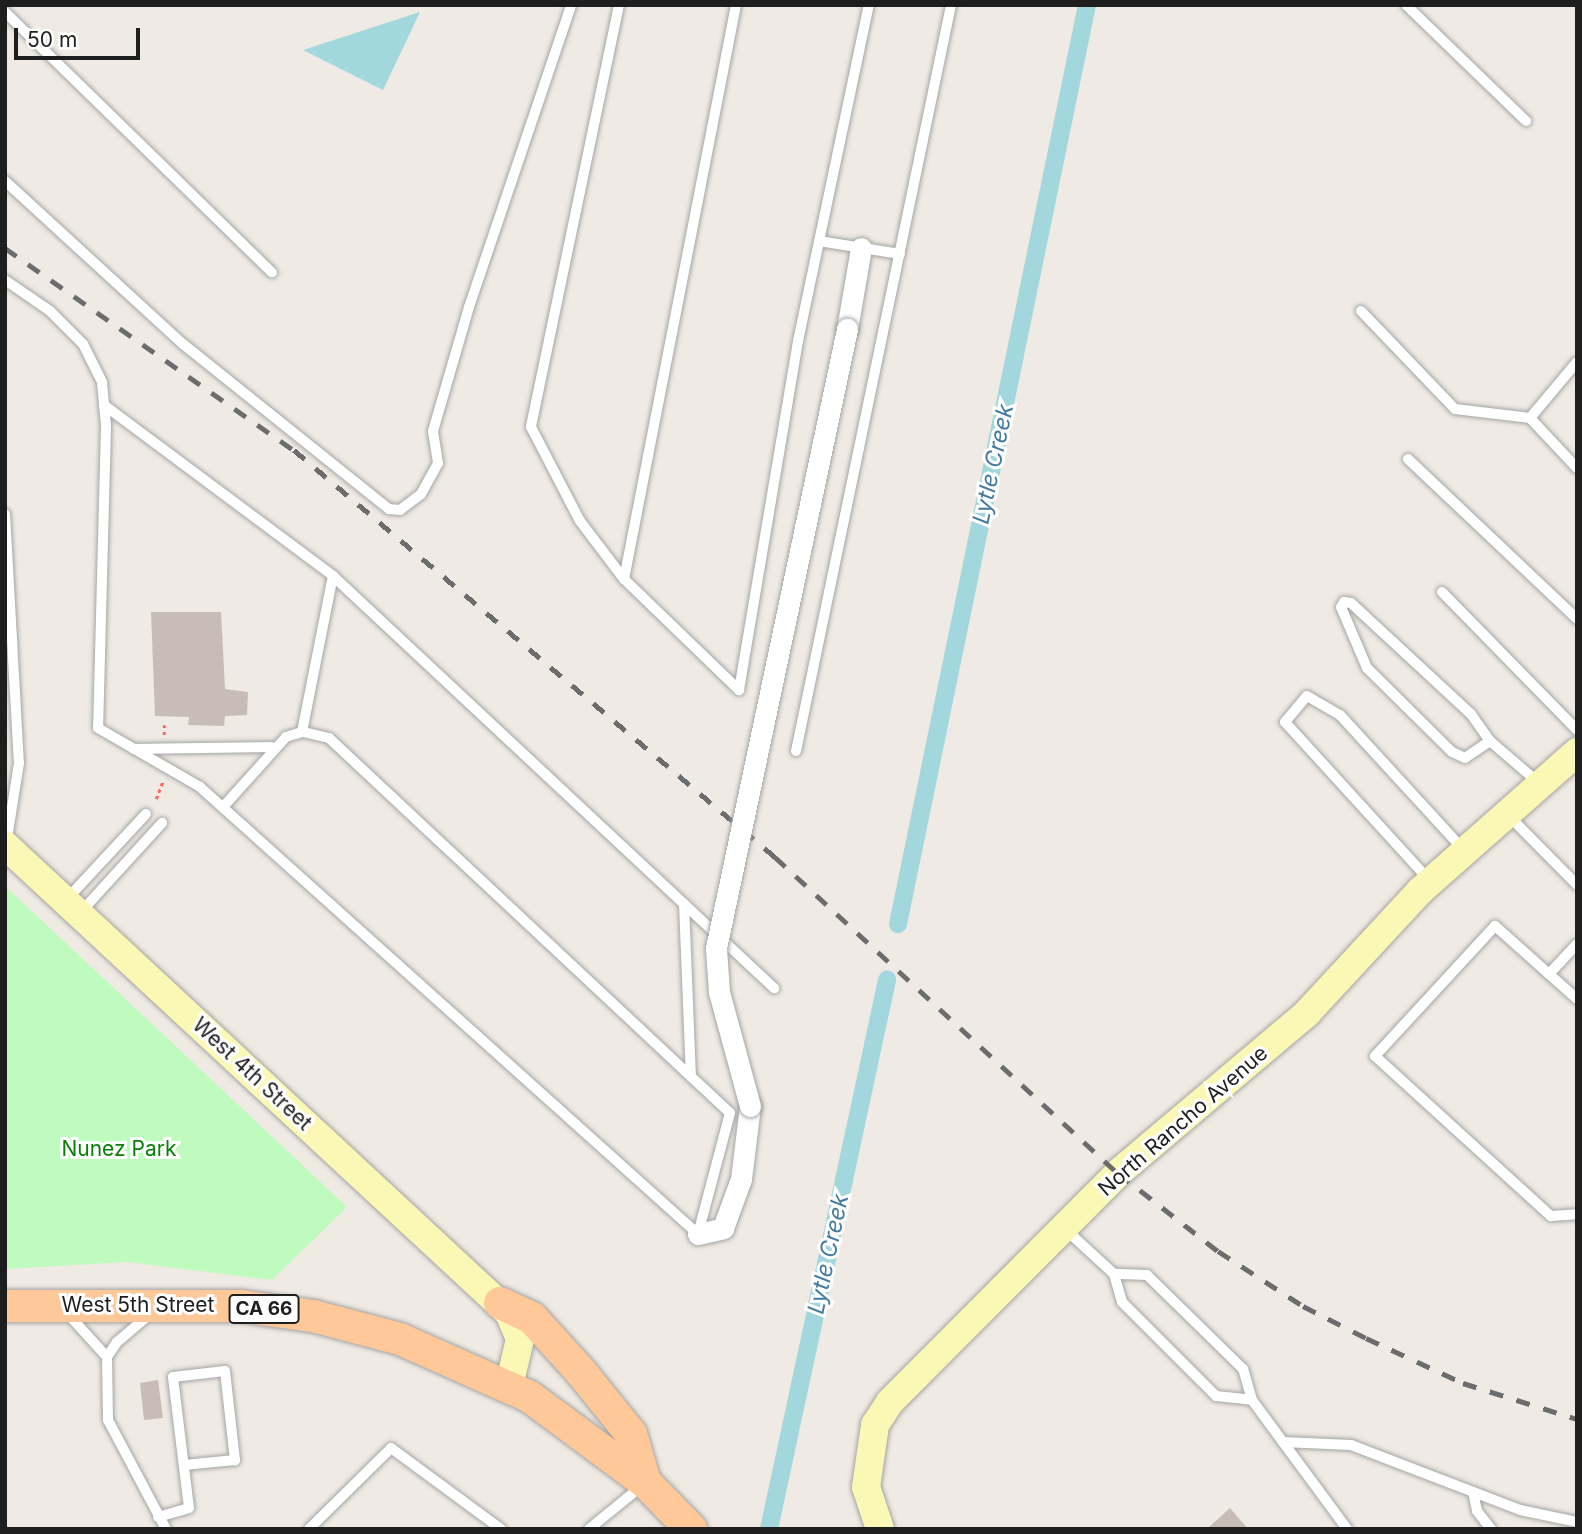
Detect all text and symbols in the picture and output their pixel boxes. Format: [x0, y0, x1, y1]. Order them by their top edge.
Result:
scale bar [18, 14, 144, 58]
text: 50 m [27, 27, 77, 52]
water label: Lytle Creek [967, 402, 1019, 526]
street label: West 4th Street [187, 1012, 317, 1136]
street label: North Rancho Avenue [1093, 1041, 1273, 1201]
park label: Nunez Park [61, 1136, 177, 1162]
water label: Lytle Creek [802, 1192, 854, 1316]
street label: West 5th Street [62, 1292, 214, 1318]
road number: CA 66 [227, 1294, 301, 1324]

